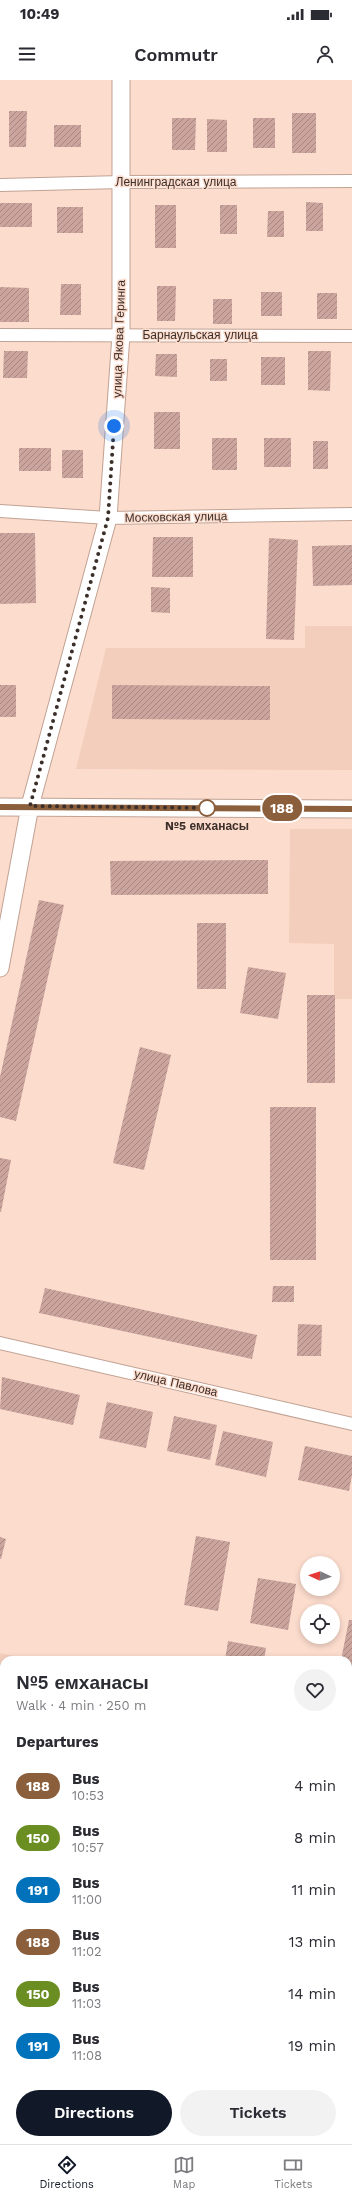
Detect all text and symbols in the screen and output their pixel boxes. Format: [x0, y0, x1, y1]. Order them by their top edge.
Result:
text: 10:49 [20, 5, 60, 23]
icon: menu [16, 43, 38, 65]
icon: person [314, 43, 336, 65]
text: Commutr [134, 44, 218, 65]
street label: Ленинградская улица [116, 175, 237, 189]
street label: улица Якова Геринга [110, 279, 128, 398]
street label: Барнаульская улица [142, 328, 258, 342]
your location [104, 416, 124, 436]
street label: Московская улица [124, 509, 228, 525]
line badge: 188 [259, 795, 305, 821]
marker: №5 емханасы [198, 799, 216, 817]
text: 188 [270, 800, 294, 816]
place label: №5 емханасы [165, 819, 249, 833]
street label: улица Павлова [133, 1367, 219, 1399]
north arrow [300, 1556, 340, 1596]
map controls [300, 1556, 340, 1644]
button: locate [300, 1604, 340, 1644]
button: heart [294, 1669, 336, 1711]
text: №5 емханасы [16, 1671, 149, 1694]
text: Walk · 4 min · 250 m [16, 1698, 146, 1713]
text: Departures [16, 1733, 99, 1751]
text: Bus [72, 1770, 100, 1788]
text: 4 min [294, 1777, 336, 1795]
text: 188 [26, 1778, 50, 1794]
text: 10:53 [72, 1788, 104, 1803]
text: Bus [72, 1822, 100, 1840]
text: 8 min [294, 1829, 336, 1847]
text: 150 [26, 1830, 50, 1846]
text: 10:57 [72, 1840, 104, 1855]
text: Bus [72, 1874, 100, 1892]
text: 11 min [292, 1881, 336, 1899]
text: 191 [28, 1882, 48, 1898]
text: 11:00 [72, 1892, 102, 1907]
text: Bus [72, 1926, 100, 1944]
text: 13 min [289, 1933, 336, 1951]
text: 188 [26, 1934, 50, 1950]
text: 11:02 [72, 1944, 102, 1959]
text: Bus [72, 1978, 100, 1996]
text: 14 min [288, 1985, 336, 2003]
text: 150 [26, 1986, 50, 2002]
text: 11:03 [72, 1996, 101, 2011]
text: Bus [72, 2030, 100, 2048]
text: 19 min [288, 2037, 336, 2055]
text: 191 [28, 2038, 48, 2054]
text: 11:08 [72, 2048, 102, 2063]
button: Directions [16, 2090, 172, 2136]
button: Tickets [180, 2090, 336, 2136]
tab: Directions [39, 2154, 94, 2191]
tab: Map [173, 2154, 195, 2191]
tab: Tickets [274, 2154, 312, 2191]

